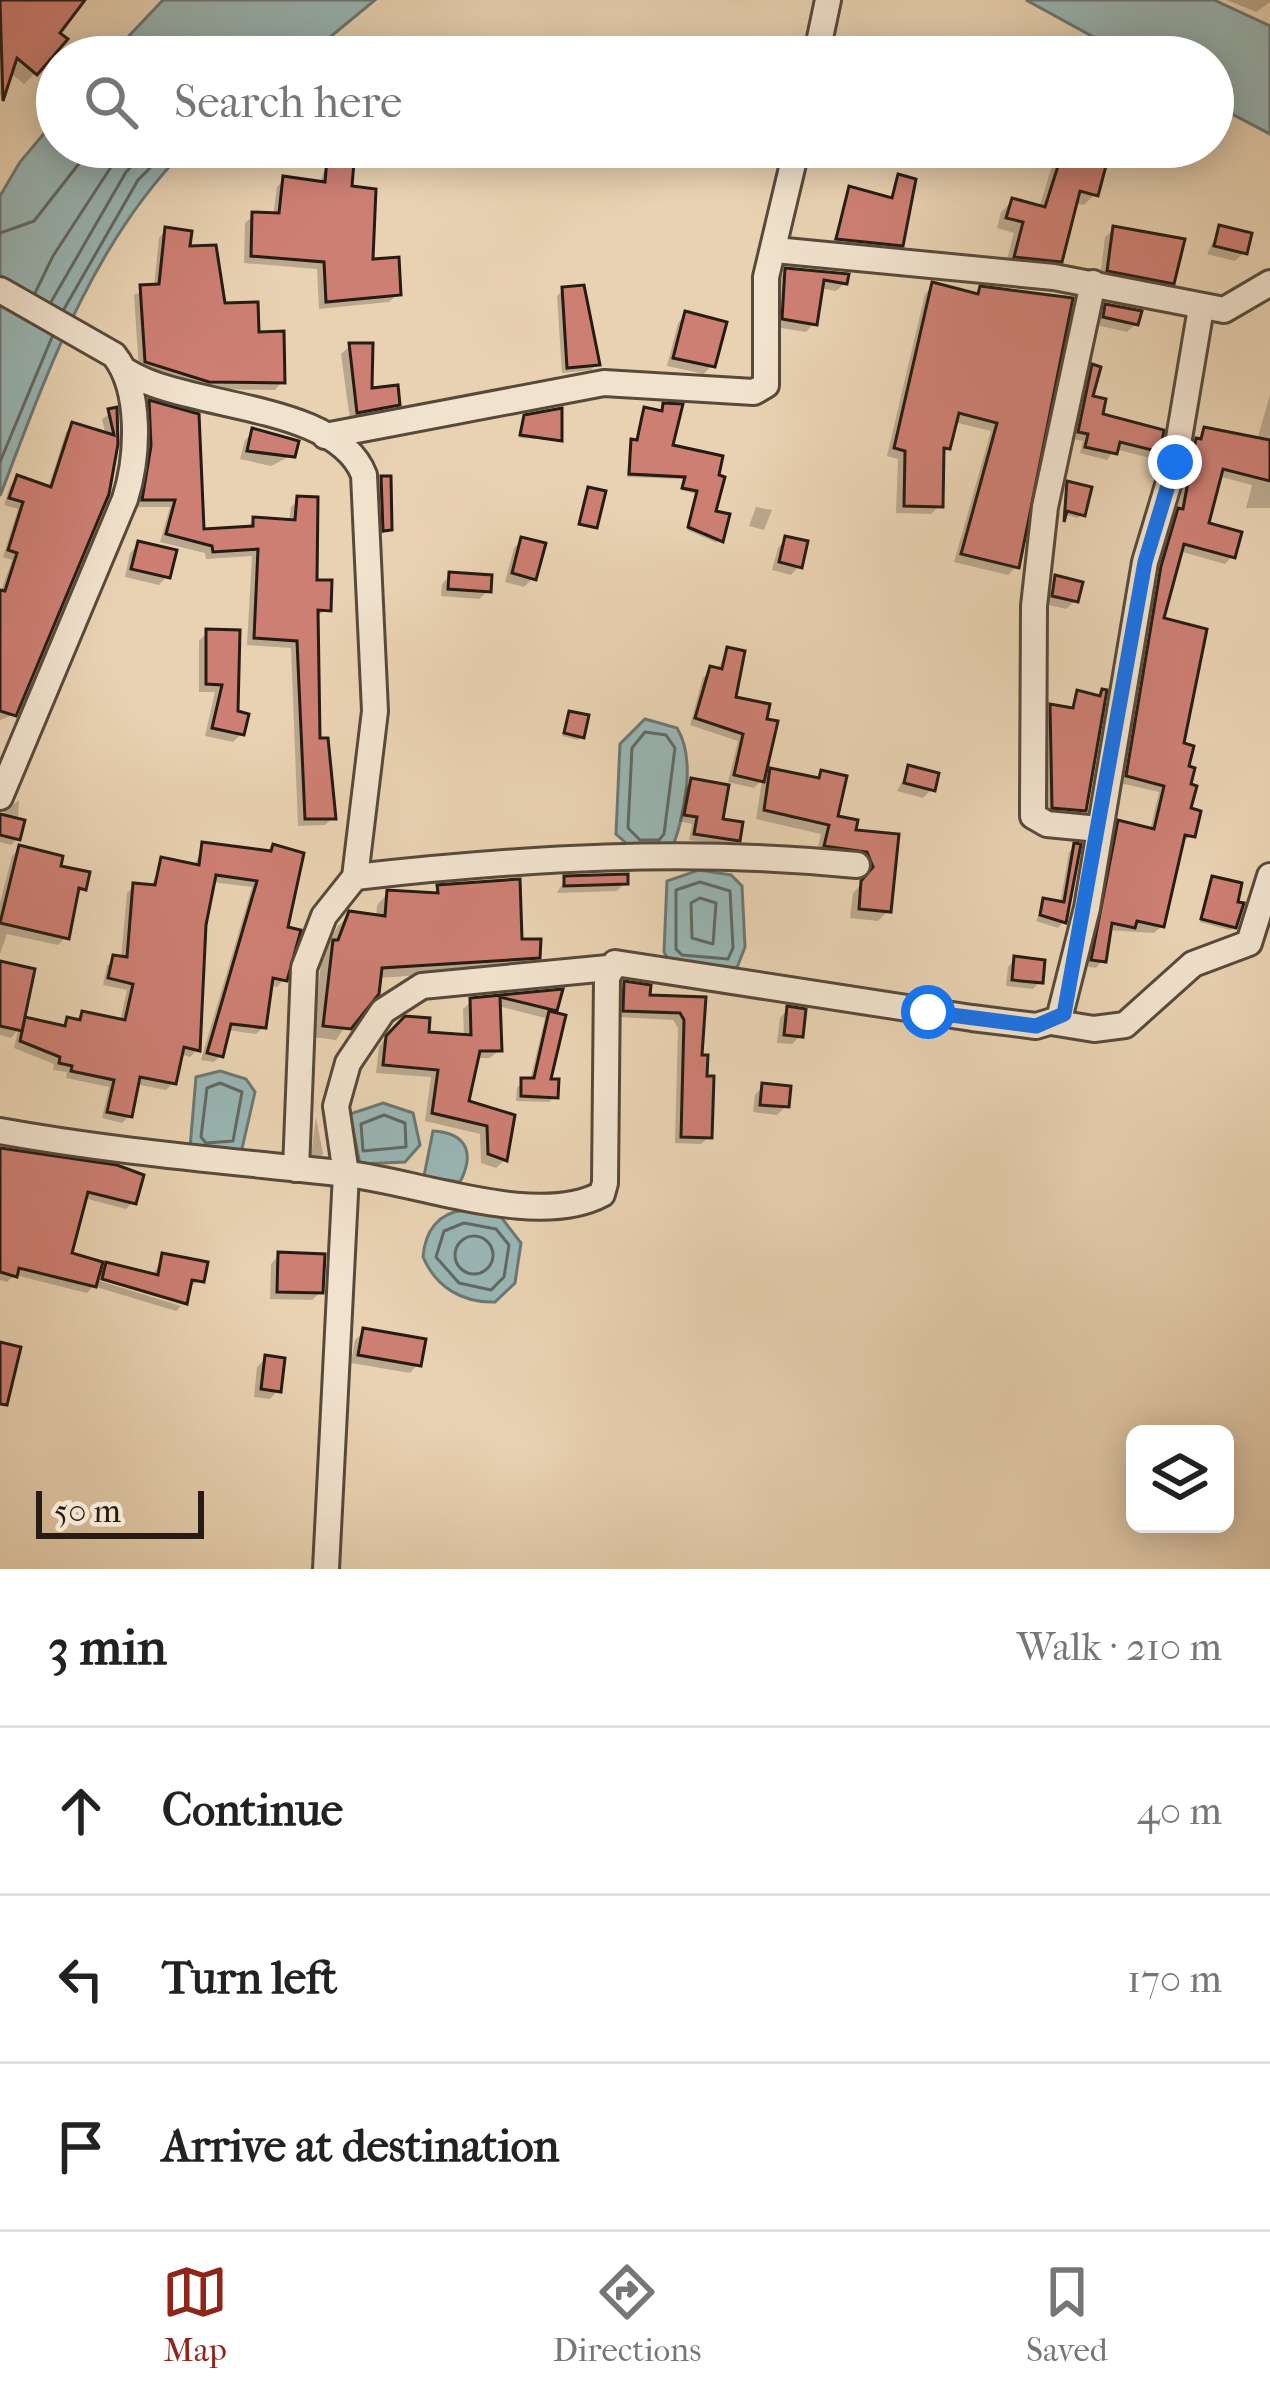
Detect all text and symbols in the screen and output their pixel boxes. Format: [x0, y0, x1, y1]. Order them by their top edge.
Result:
search box [36, 36, 1234, 168]
icon: search [78, 69, 144, 135]
text: Search here [174, 76, 402, 129]
route end [1148, 435, 1202, 489]
route start [901, 985, 955, 1039]
map controls [1126, 1425, 1234, 1533]
button: layers [1126, 1425, 1234, 1533]
scale bar [36, 1485, 204, 1538]
text: 50 m [54, 1492, 121, 1531]
text: 3 min [48, 1617, 167, 1677]
text: Walk · 210 m [1017, 1624, 1222, 1670]
icon: ahead [48, 1778, 114, 1844]
text: Continue [162, 1784, 343, 1837]
text: 40 m [1137, 1788, 1222, 1834]
icon: left [48, 1946, 114, 2012]
text: Turn left [162, 1952, 337, 2005]
text: 170 m [1127, 1956, 1222, 2002]
icon: arrive [48, 2114, 114, 2180]
text: Arrive at destination [162, 2120, 559, 2173]
tab: Map [162, 2259, 228, 2370]
tab: Directions [553, 2259, 701, 2370]
tab: Saved [1026, 2259, 1108, 2370]

